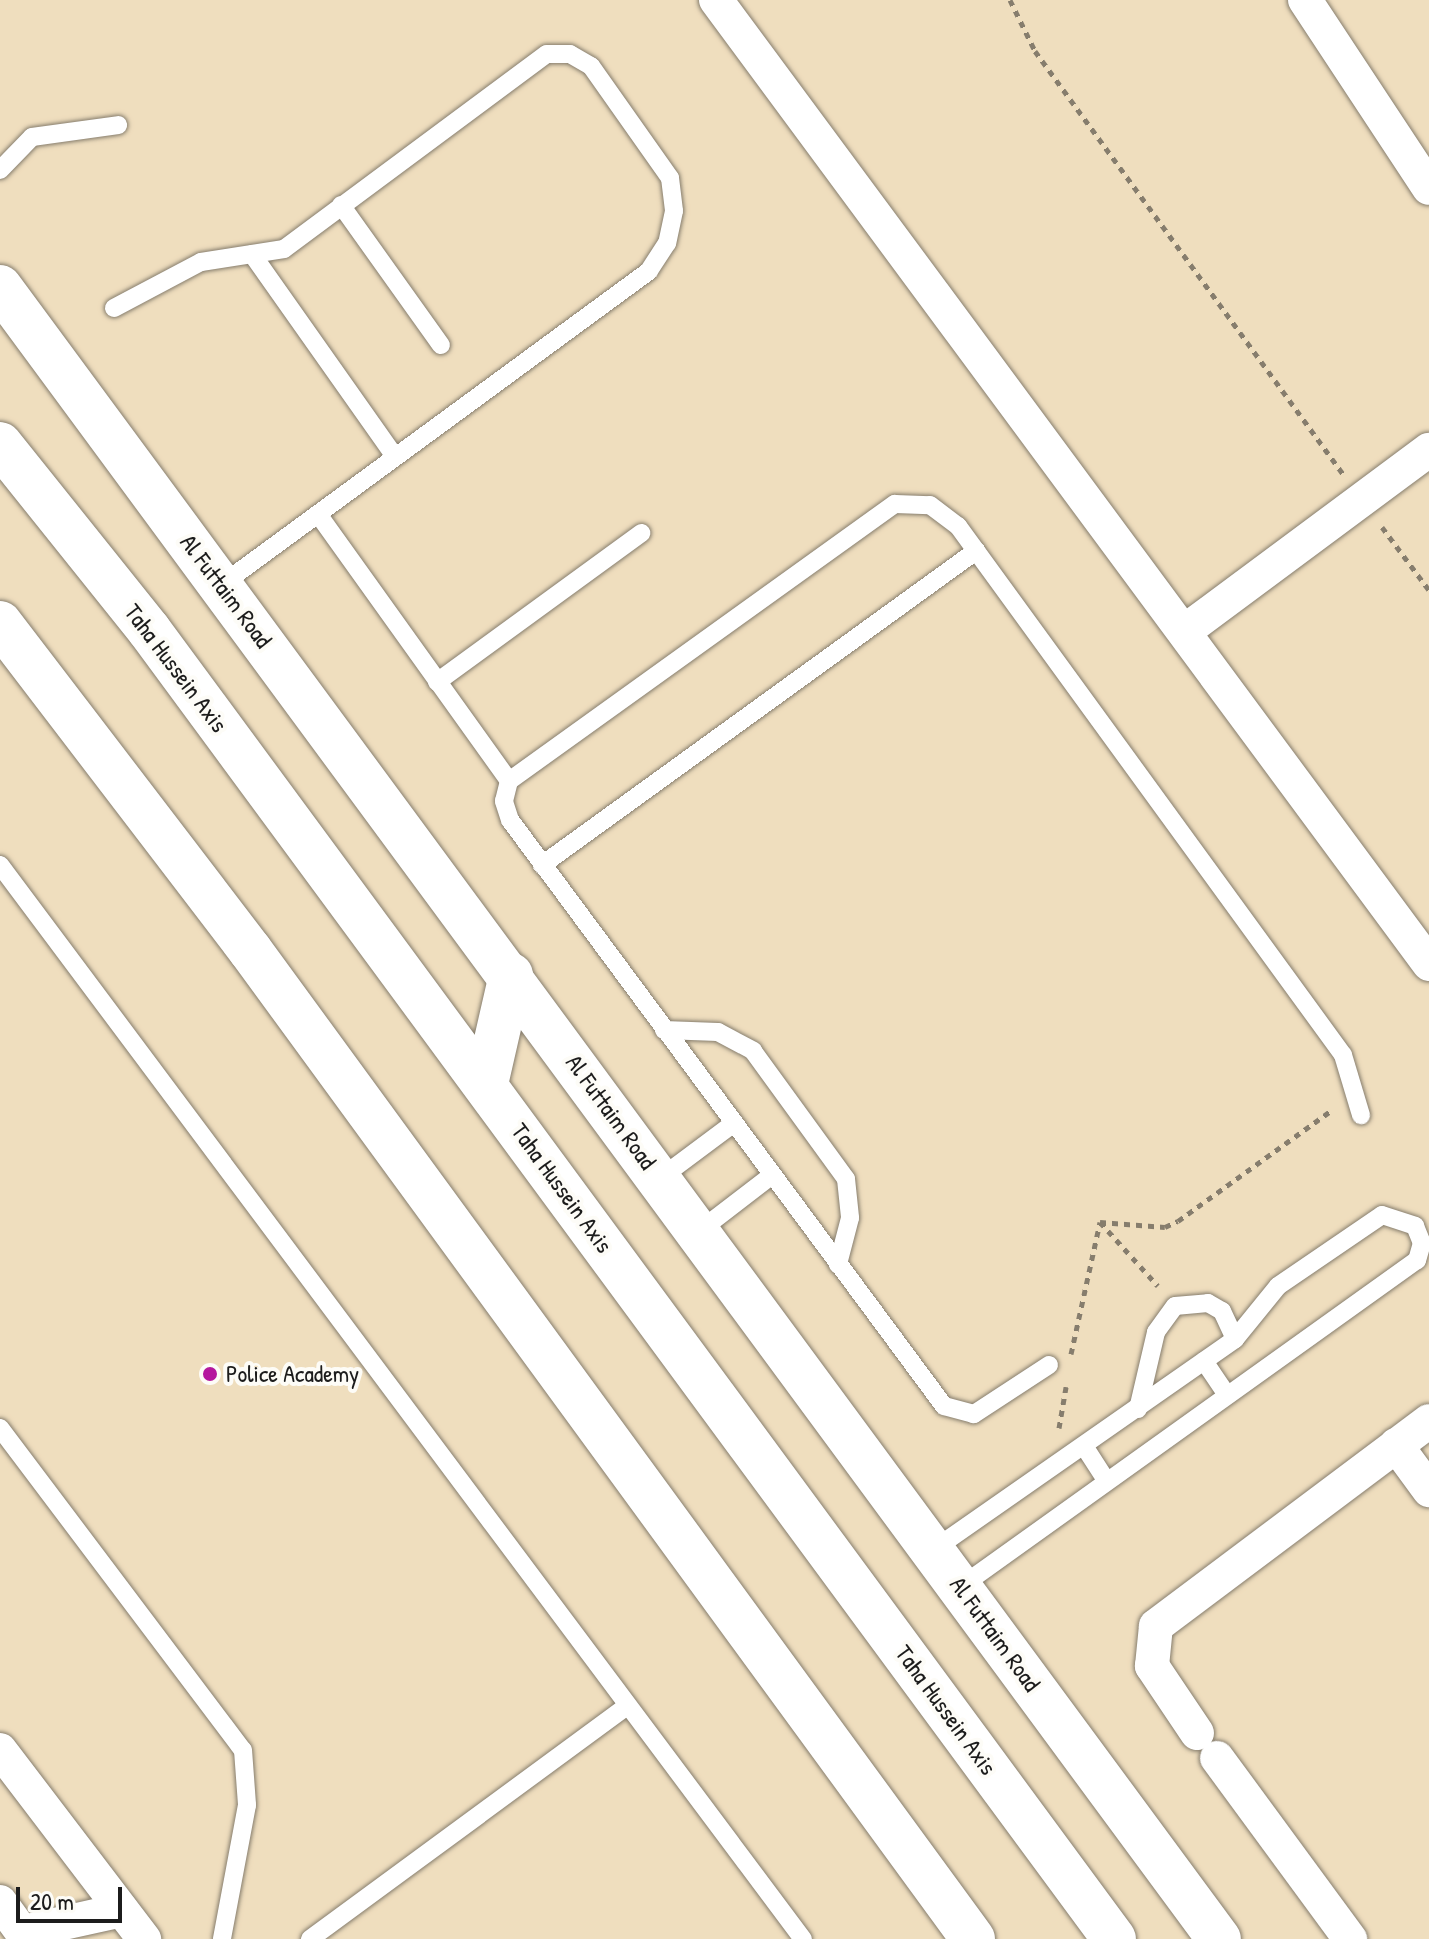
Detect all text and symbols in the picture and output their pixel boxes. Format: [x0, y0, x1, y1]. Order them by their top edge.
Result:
street label: Al Futtaim Road [174, 529, 278, 653]
street label: Taha Hussein Axis [118, 598, 234, 738]
street label: Al Futtaim Road [560, 1049, 662, 1175]
street label: Taha Hussein Axis [505, 1118, 619, 1258]
place label: Police Academy [226, 1360, 359, 1388]
marker: Police Academy [201, 1365, 219, 1383]
street label: Al Futtaim Road [944, 1571, 1046, 1697]
street label: Taha Hussein Axis [889, 1640, 1003, 1780]
scale bar [20, 1871, 126, 1921]
text: 20 m [30, 1885, 74, 1917]

